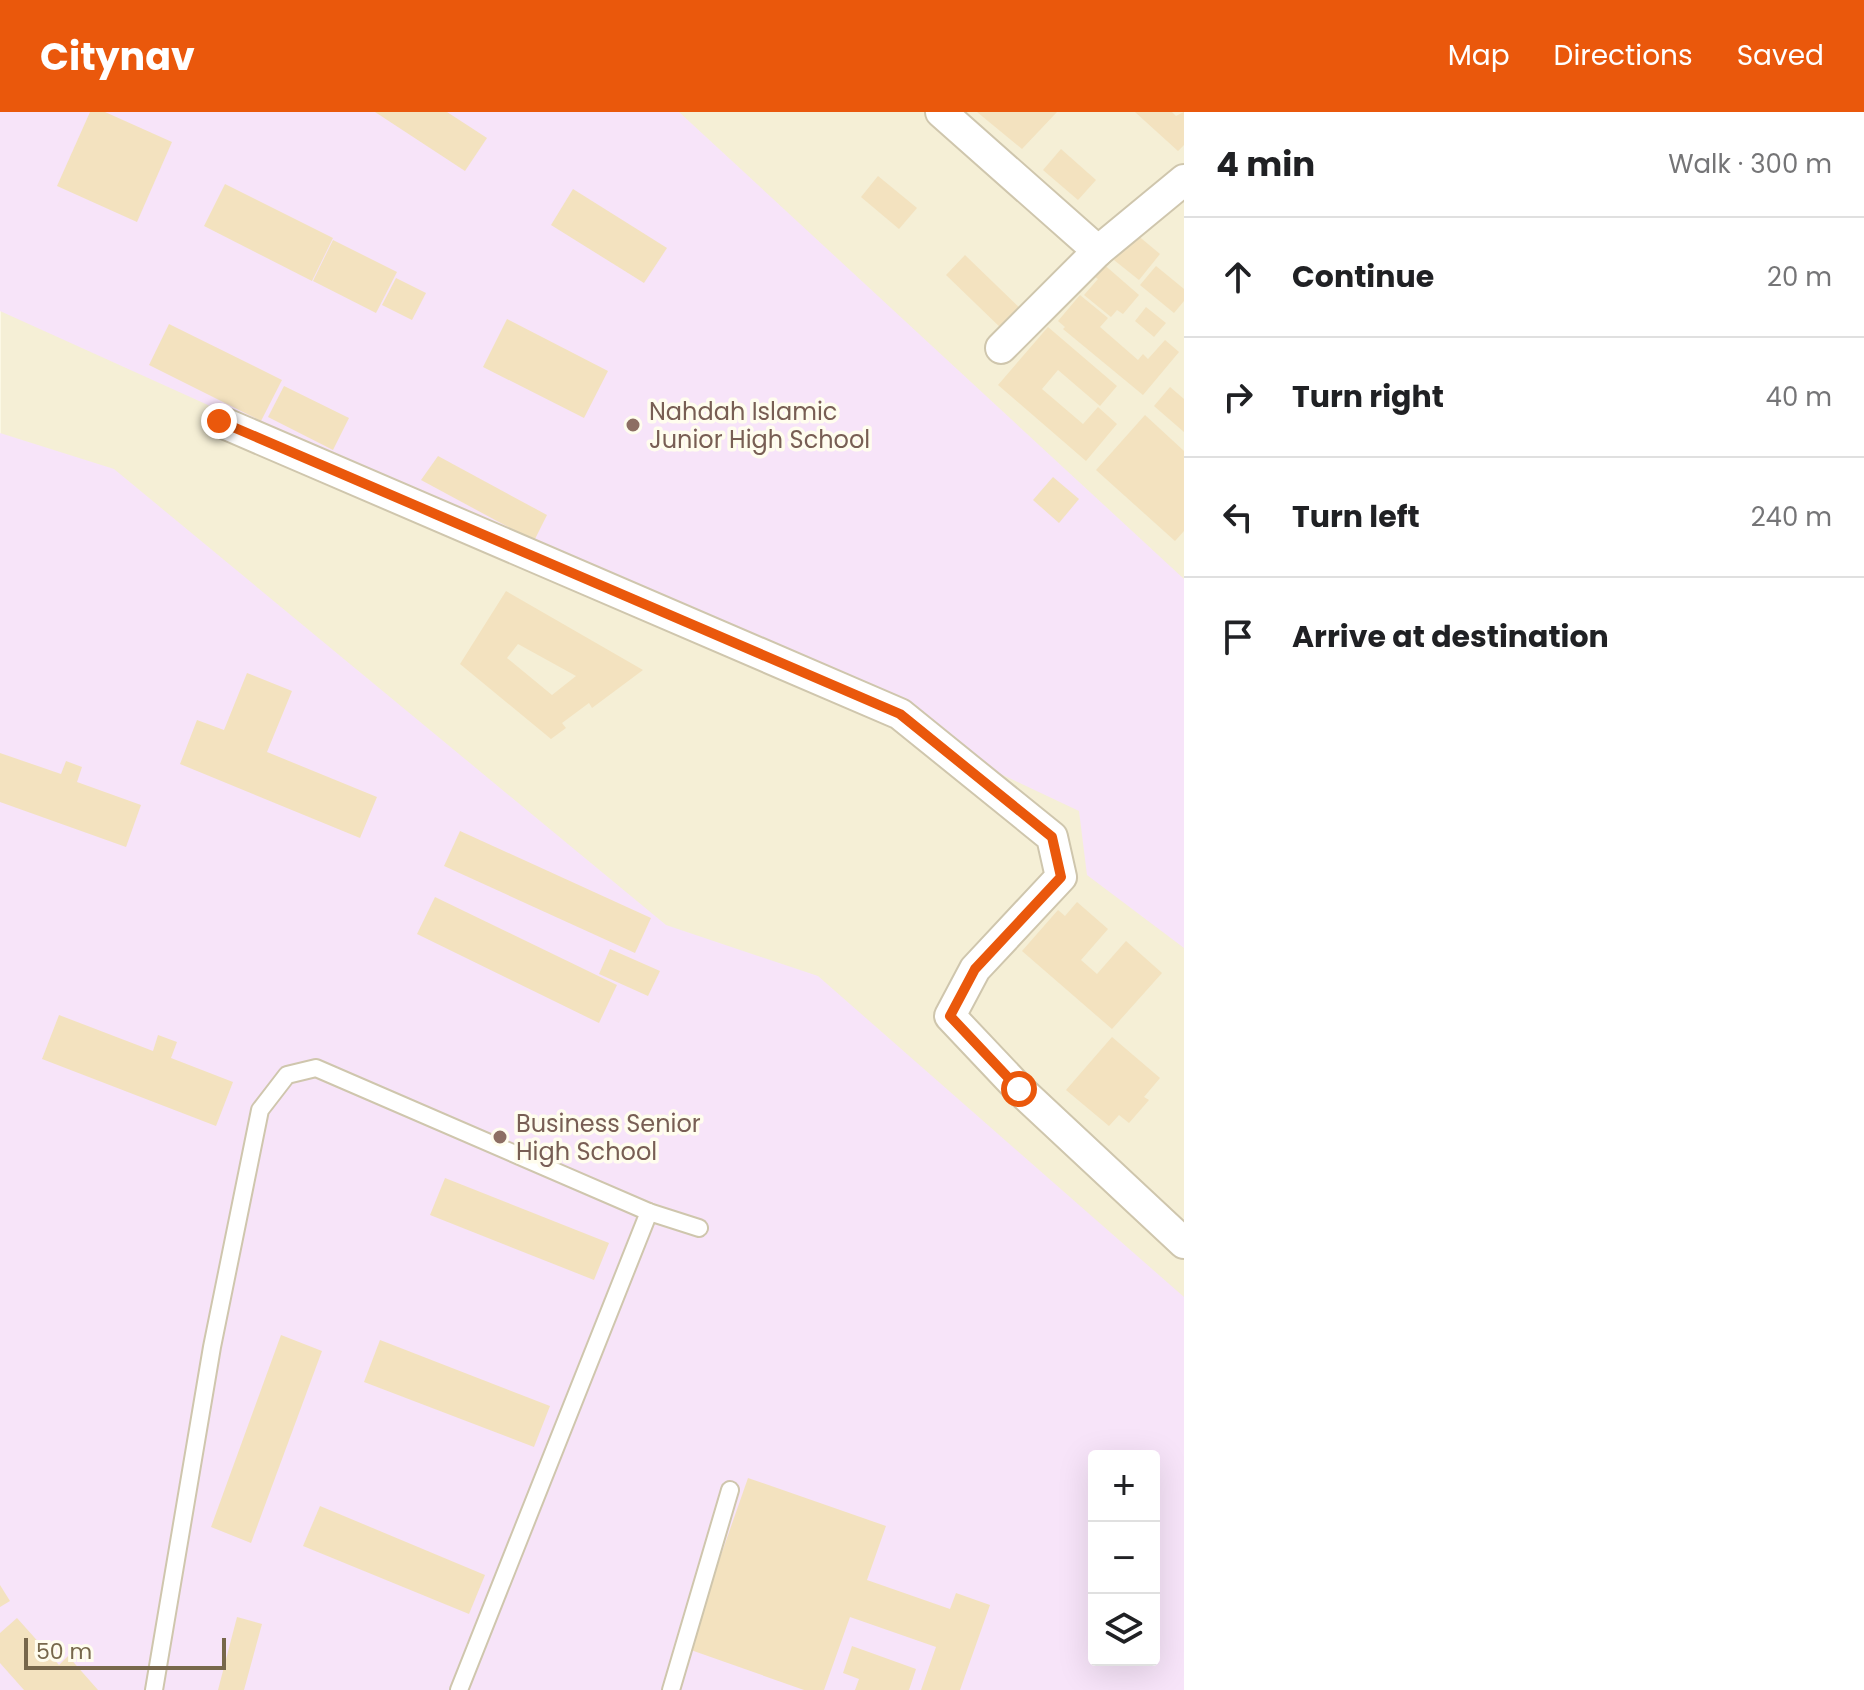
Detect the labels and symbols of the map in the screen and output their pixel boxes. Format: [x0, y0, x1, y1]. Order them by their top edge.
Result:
place label: Nahdah Islamic Junior High School [649, 395, 870, 456]
route end [201, 403, 237, 439]
marker: Nahdah Islamic Junior High School [624, 416, 642, 434]
route start [1001, 1071, 1037, 1107]
place label: Business Senior High School [516, 1107, 701, 1168]
marker: Business Senior High School [491, 1128, 509, 1146]
scale bar [24, 1634, 226, 1670]

